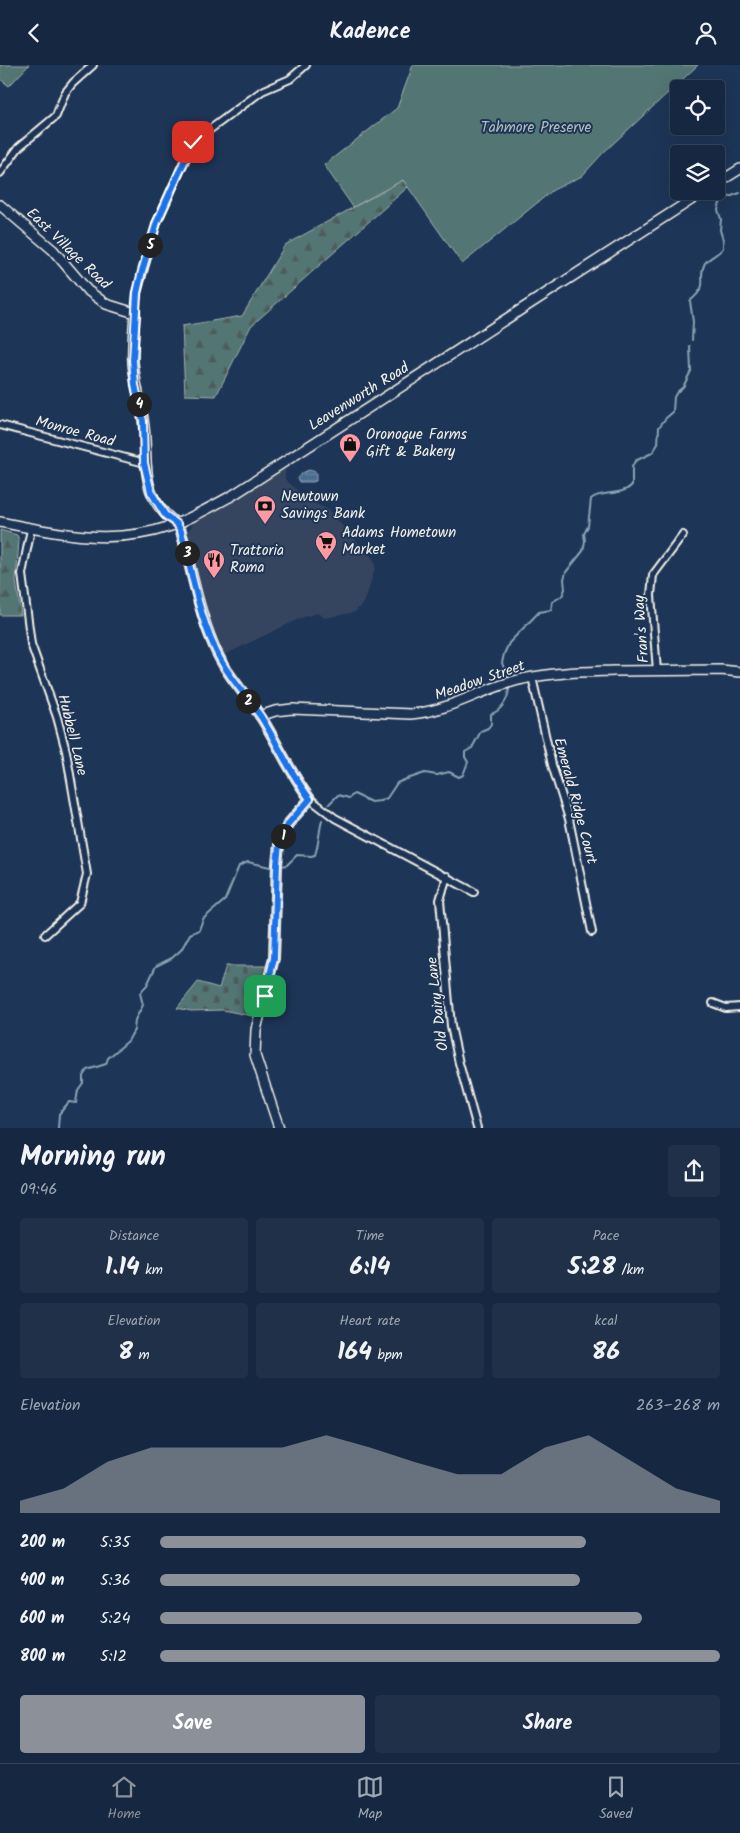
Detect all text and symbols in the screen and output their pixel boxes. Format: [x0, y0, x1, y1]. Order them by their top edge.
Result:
text: Kadence [330, 15, 410, 50]
icon: back [20, 19, 48, 47]
icon: person [692, 19, 720, 47]
map controls [670, 80, 725, 200]
button: locate [670, 80, 725, 135]
park label: Tahmore Preserve [481, 116, 592, 140]
pin [172, 121, 214, 163]
icon: check [179, 128, 207, 156]
button: layers [670, 145, 725, 200]
street label: East Village Road [20, 202, 116, 296]
pin: 5 [138, 233, 162, 257]
text: 5 [147, 234, 154, 256]
street label: Leavenworth Road [304, 356, 414, 438]
pin: 4 [126, 391, 152, 417]
text: 4 [136, 393, 143, 415]
street label: Monroe Road [33, 410, 118, 454]
place label: Oronoque Farms Gift & Bakery [366, 423, 468, 464]
shop icon: Oronoque Farms Gift & Bakery [338, 432, 362, 463]
place label: Newtown Savings Bank [281, 485, 366, 526]
bank icon: Newtown Savings Bank [253, 494, 277, 525]
place label: Adams Hometown Market [342, 521, 456, 562]
supermarket icon: Adams Hometown Market [314, 530, 338, 561]
place label: Trattoria Roma [230, 539, 284, 580]
pin: 3 [174, 541, 200, 565]
text: 3 [184, 542, 191, 564]
restaurant icon: Trattoria Roma [202, 548, 226, 579]
street label: Fran's Way [628, 593, 656, 664]
street label: Meadow Street [432, 654, 529, 708]
pin: 2 [236, 689, 260, 713]
text: 2 [244, 690, 253, 712]
street label: Hubbell Lane [50, 692, 94, 778]
street label: Emerald Ridge Court [547, 735, 603, 867]
pin: 1 [270, 823, 296, 849]
text: 1 [281, 825, 286, 847]
street label: Old Dairy Lane [420, 955, 456, 1052]
pin [244, 975, 286, 1017]
icon: arrive [251, 982, 279, 1010]
text: Morning run [20, 1135, 166, 1180]
button: share [668, 1145, 720, 1197]
text: 09:46 [20, 1177, 57, 1202]
text: Distance [109, 1225, 159, 1247]
text: Time [356, 1225, 384, 1247]
text: Pace [593, 1225, 619, 1247]
text: 1.14 [105, 1247, 140, 1287]
text: 6:14 [350, 1247, 390, 1287]
text: 5:28 [568, 1247, 616, 1287]
text: km [140, 1259, 163, 1281]
text: /km [616, 1259, 644, 1281]
text: Elevation [108, 1310, 160, 1332]
text: Heart rate [340, 1310, 400, 1332]
text: kcal [595, 1310, 617, 1332]
text: 8 [118, 1332, 133, 1372]
text: 164 [337, 1332, 372, 1372]
text: 86 [592, 1332, 620, 1372]
text: m [133, 1344, 150, 1366]
text: bpm [372, 1344, 403, 1366]
text: Elevation [20, 1393, 81, 1418]
text: 263–268 m [636, 1393, 720, 1418]
text: 200 m [20, 1530, 65, 1555]
text: 5:35 [100, 1530, 130, 1555]
text: 400 m [20, 1568, 64, 1593]
text: 5:36 [100, 1568, 131, 1593]
text: 600 m [20, 1606, 64, 1631]
text: 5:24 [100, 1606, 131, 1631]
text: 800 m [20, 1644, 65, 1669]
text: 5:12 [100, 1644, 127, 1669]
button: Save [20, 1695, 365, 1753]
button: Share [375, 1695, 720, 1753]
tab: Home [108, 1773, 141, 1825]
tab: Map [356, 1773, 384, 1825]
tab: Saved [599, 1773, 632, 1825]

